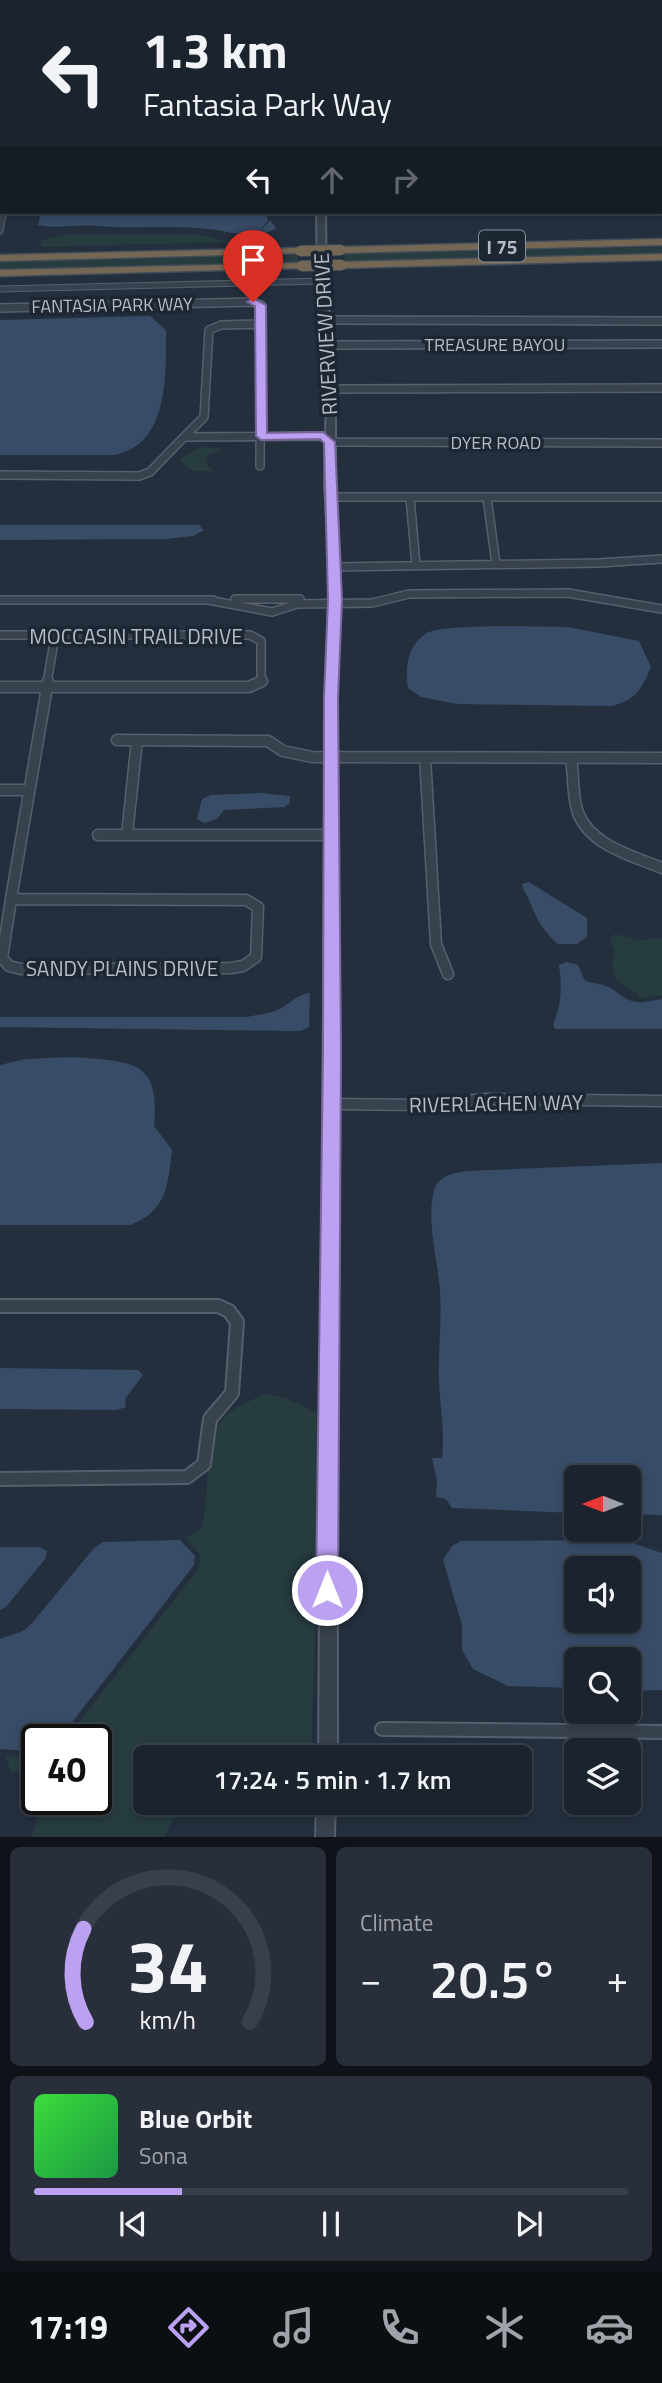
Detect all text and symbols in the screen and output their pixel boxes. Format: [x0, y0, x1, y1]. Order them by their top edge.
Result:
text: 1.3 km [143, 12, 288, 87]
icon: left [28, 28, 119, 119]
text: Fantasia Park Way [143, 80, 392, 128]
icon: left [240, 161, 278, 199]
icon: ahead [313, 161, 351, 199]
icon: right [386, 161, 424, 199]
pin [223, 230, 283, 302]
road number: I 75 [479, 230, 525, 262]
icon: arrive [234, 241, 272, 279]
street label: RIVERVIEW DRIVE [305, 252, 345, 416]
street label: FANTASIA PARK WAY [31, 290, 193, 320]
street label: TREASURE BAYOU [425, 331, 565, 358]
street label: DYER ROAD [451, 429, 541, 456]
street label: MOCCASIN TRAIL DRIVE [29, 620, 243, 652]
street label: SANDY PLAINS DRIVE [26, 952, 218, 984]
street label: RIVERLACHEN WAY [409, 1085, 584, 1121]
north arrow [564, 1465, 640, 1542]
map controls [564, 1465, 641, 1815]
position arrow [290, 1553, 364, 1627]
button: sound [564, 1556, 641, 1633]
button: search [564, 1647, 641, 1724]
speed limit sign: 40 [21, 1724, 112, 1815]
button: layers [564, 1738, 641, 1815]
text: 17:24 · 5 min · 1.7 km [213, 1760, 452, 1799]
text: Climate [360, 1905, 433, 1940]
text: 34 [127, 1911, 209, 2021]
text: 20.5° [430, 1939, 558, 2018]
text: − [360, 1950, 381, 2008]
text: + [607, 1950, 628, 2008]
text: km/h [140, 2001, 196, 2039]
text: Blue Orbit [139, 2099, 252, 2138]
text: Sona [139, 2138, 187, 2173]
icon: previous [114, 2205, 152, 2243]
icon: pause [312, 2205, 350, 2243]
icon: next [510, 2205, 548, 2243]
text: 17:19 [28, 2303, 108, 2351]
icon: directions [164, 2303, 213, 2352]
icon: music [269, 2303, 318, 2352]
icon: phone [375, 2303, 424, 2352]
icon: climate [480, 2303, 529, 2352]
icon: car [585, 2303, 634, 2352]

